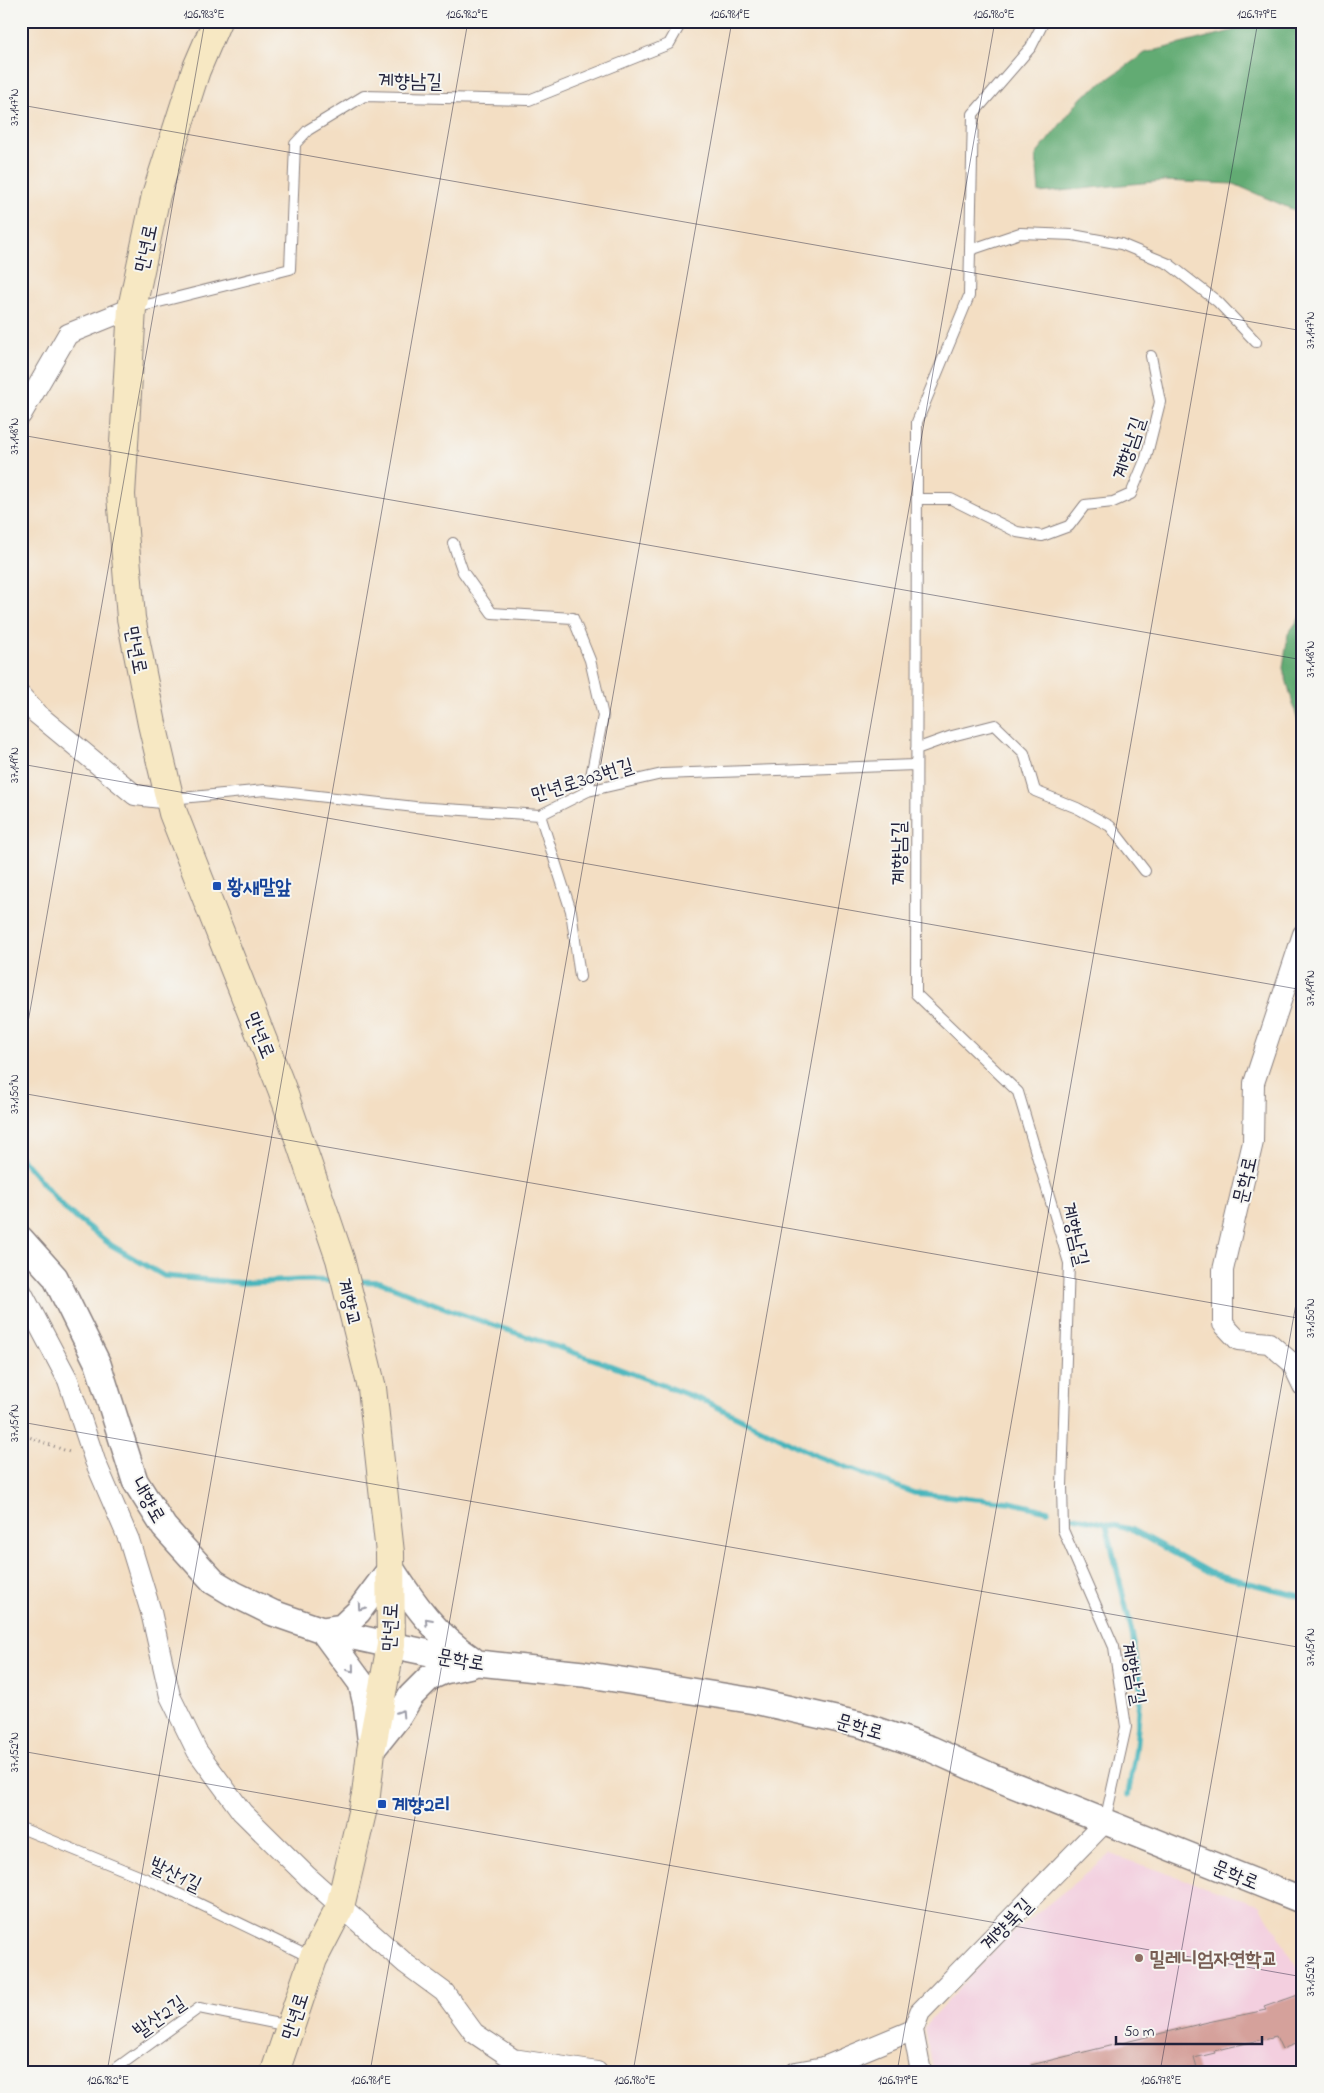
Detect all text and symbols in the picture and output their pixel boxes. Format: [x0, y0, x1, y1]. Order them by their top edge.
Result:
text: 126.983°E [183, 6, 225, 24]
text: 126.982°E [446, 6, 488, 24]
text: 126.981°E [710, 6, 750, 24]
text: 126.980°E [973, 6, 1015, 24]
text: 126.979°E [1237, 6, 1277, 24]
street label: 계향남길 [378, 67, 442, 98]
text: 37.147°N [6, 88, 24, 126]
street label: 만년로 [128, 222, 167, 275]
text: 37.147°N [1302, 311, 1320, 349]
street label: 계향남길 [1107, 414, 1154, 484]
text: 37.148°N [6, 418, 24, 454]
street label: 만년로 [116, 624, 153, 677]
text: 37.148°N [1302, 641, 1320, 677]
text: 37.149°N [6, 747, 24, 783]
street label: 만년로303번길 [528, 752, 637, 811]
street label: 계향남길 [886, 821, 915, 885]
place label: 황새말앞 [227, 874, 291, 903]
marker: 황새말앞 [211, 880, 223, 892]
text: 37.149°N [1302, 970, 1320, 1006]
street label: 만년로 [236, 1008, 281, 1064]
text: 37.150°N [6, 1074, 24, 1114]
street label: 문학로 [1227, 1154, 1266, 1207]
street label: 계향남길 [1052, 1200, 1095, 1269]
street label: 계향교 [328, 1276, 367, 1330]
text: 37.150°N [1302, 1298, 1320, 1338]
text: 37.151°N [6, 1404, 24, 1442]
street label: 내향로 [122, 1473, 171, 1529]
one-way arrow [358, 1601, 368, 1610]
street label: 만년로 [376, 1602, 407, 1652]
one-way arrow [425, 1618, 434, 1627]
text: 37.151°N [1302, 1628, 1320, 1666]
street label: 계향남길 [1111, 1639, 1152, 1708]
street label: 문학로 [434, 1643, 487, 1680]
one-way arrow [345, 1663, 353, 1672]
street label: 문학로 [832, 1708, 887, 1749]
one-way arrow [394, 1709, 404, 1718]
text: 37.152°N [6, 1732, 24, 1772]
place label: 계향2리 [392, 1792, 450, 1821]
marker: 계향2리 [376, 1798, 388, 1810]
street label: 발산1길 [144, 1852, 206, 1901]
street label: 문학로 [1207, 1854, 1263, 1899]
street label: 계향북길 [975, 1893, 1041, 1959]
place label: 밀레니엄자연학교 [1149, 1946, 1278, 1975]
marker: 밀레니엄자연학교 [1133, 1952, 1145, 1964]
text: 37.152°N [1302, 1956, 1320, 1996]
street label: 발산2길 [128, 1989, 193, 2047]
street label: 만년로 [275, 1989, 318, 2044]
scale bar [1116, 2013, 1263, 2045]
text: 50 m [1124, 2021, 1155, 2043]
text: 126.982°E [87, 2072, 129, 2090]
text: 126.981°E [351, 2072, 391, 2090]
text: 126.980°E [614, 2072, 656, 2090]
text: 126.979°E [878, 2072, 918, 2090]
text: 126.978°E [1140, 2072, 1182, 2090]

